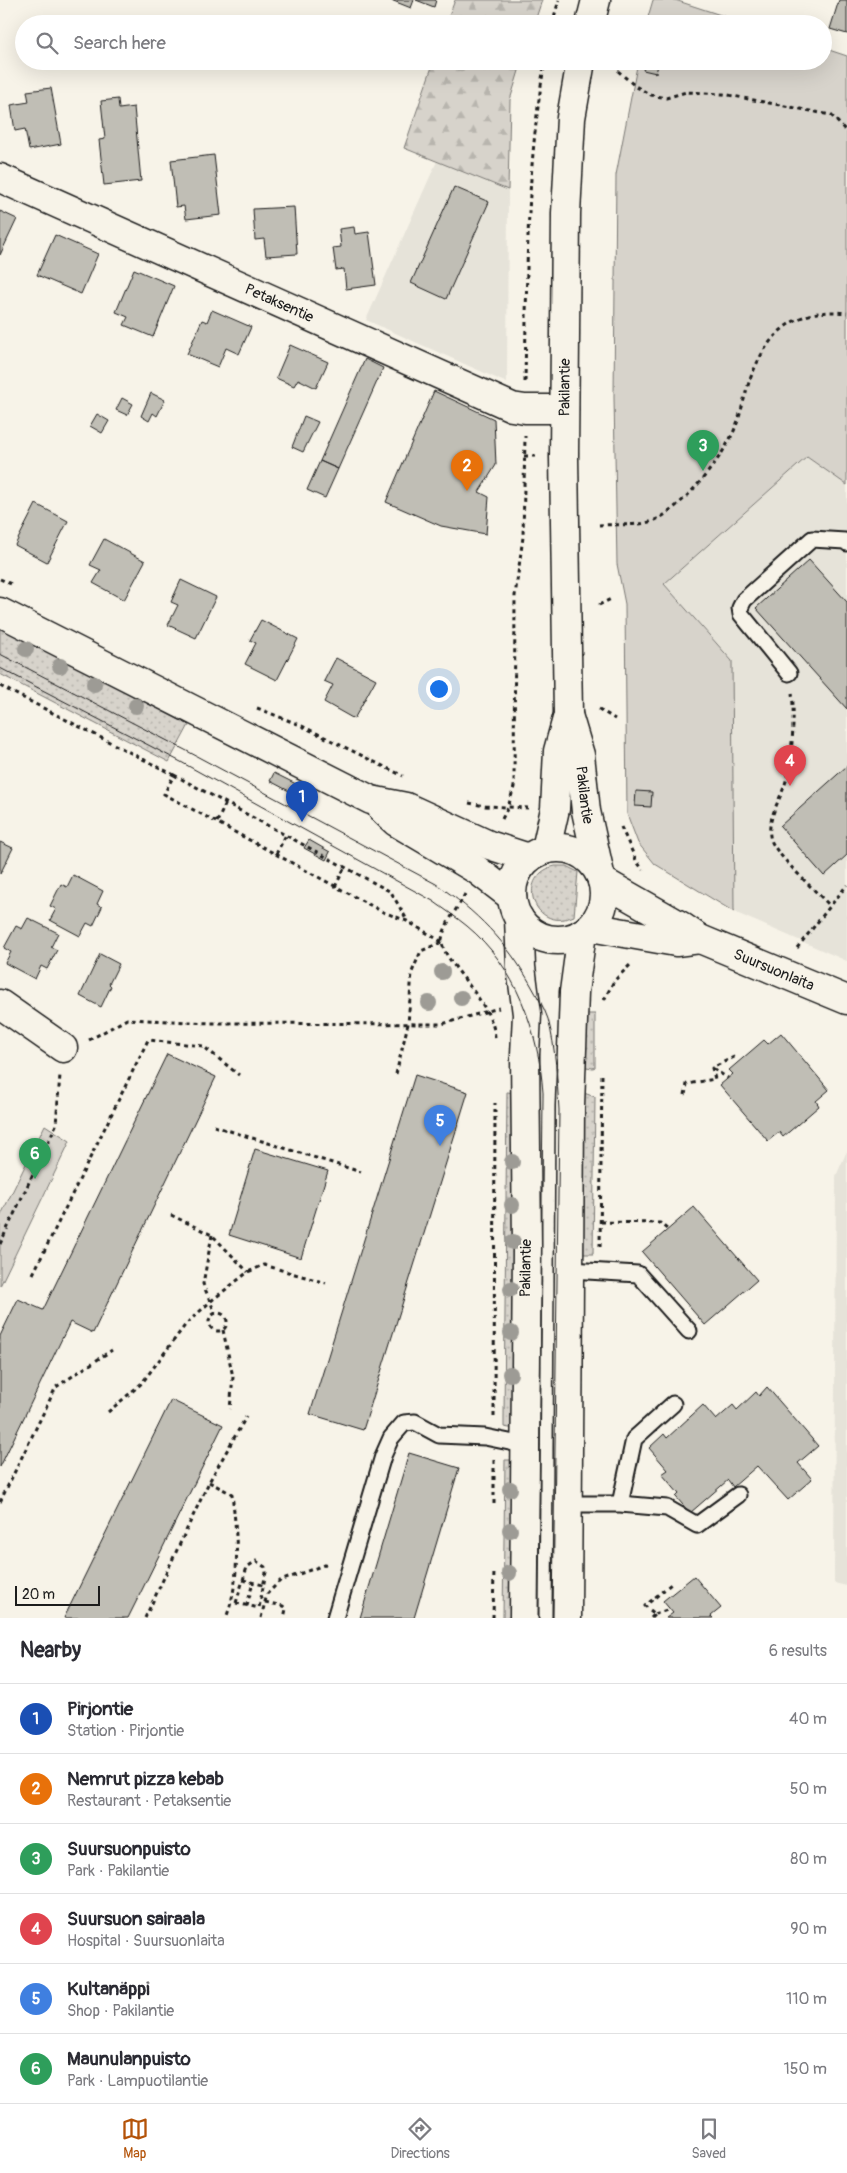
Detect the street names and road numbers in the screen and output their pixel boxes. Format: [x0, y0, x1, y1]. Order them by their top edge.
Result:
street label: Petaksentie [242, 279, 317, 327]
street label: Pakilantie [555, 358, 574, 417]
street label: Pakilantie [572, 765, 598, 826]
street label: Suursuonlaita [731, 944, 817, 995]
street label: Pakilantie [516, 1238, 536, 1297]

